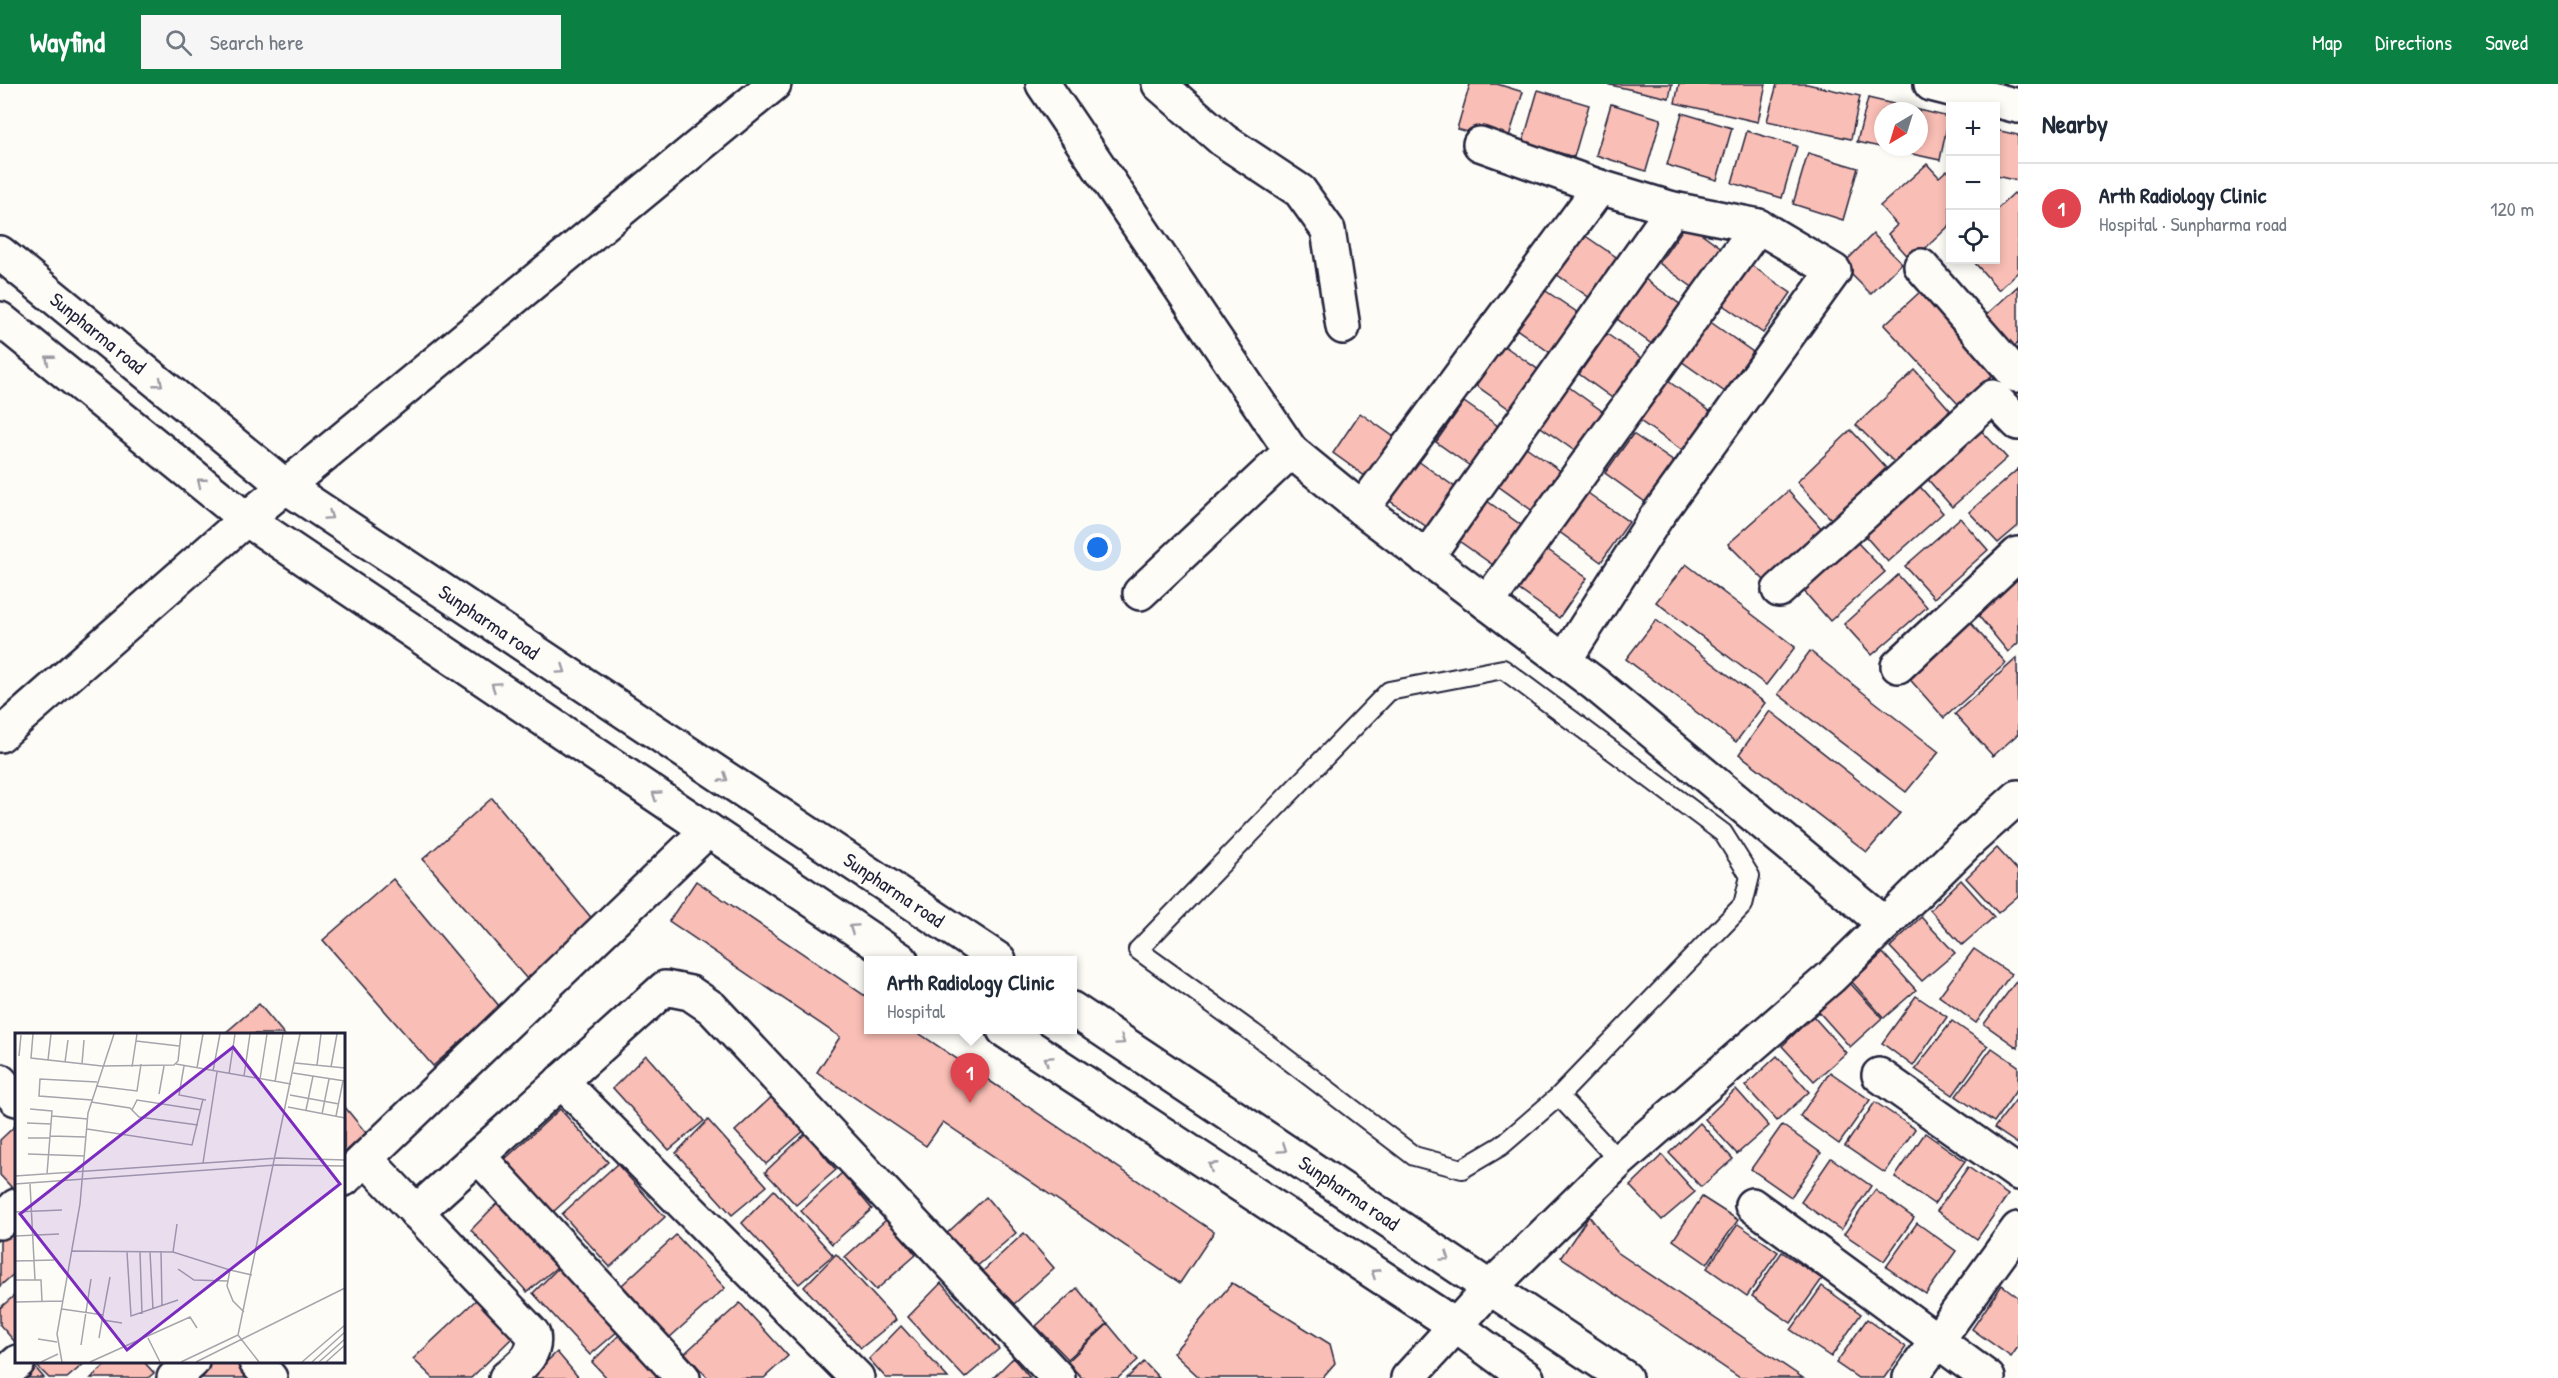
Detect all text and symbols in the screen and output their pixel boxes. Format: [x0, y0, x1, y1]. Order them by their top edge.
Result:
search box [141, 15, 561, 69]
text: Wayfind [30, 23, 105, 61]
icon: search [162, 26, 195, 59]
text: Search here [210, 27, 304, 57]
text: Map [2312, 28, 2342, 57]
text: Directions [2375, 28, 2452, 57]
text: Saved [2485, 28, 2528, 57]
north arrow [1874, 102, 1928, 156]
map controls [1946, 102, 2000, 264]
button: + [1946, 102, 2000, 156]
text: Nearby [2042, 106, 2108, 141]
button: − [1946, 156, 2000, 210]
text: Arth Radiology Clinic [2099, 180, 2266, 210]
text: 1 [2058, 195, 2065, 222]
text: 120 m [2490, 195, 2534, 222]
button: locate [1946, 210, 2000, 264]
text: Hospital · Sunpharma road [2099, 210, 2287, 237]
street label: Sunpharma road [45, 286, 152, 380]
one-way arrow [45, 355, 56, 366]
one-way arrow [152, 376, 163, 387]
one-way arrow [197, 478, 208, 489]
one-way arrow [323, 509, 334, 520]
your location [1083, 533, 1112, 562]
street label: Sunpharma road [434, 578, 545, 665]
one-way arrow [555, 663, 566, 674]
one-way arrow [490, 682, 501, 693]
one-way arrow [718, 771, 729, 782]
one-way arrow [652, 791, 662, 803]
street label: Sunpharma road [839, 846, 950, 933]
one-way arrow [848, 924, 859, 935]
popup [864, 956, 1077, 1034]
text: Arth Radiology Clinic [887, 967, 1054, 997]
text: Hospital [887, 997, 945, 1024]
inset map [15, 1033, 345, 1363]
one-way arrow [1114, 1034, 1125, 1045]
pin: 1 [950, 1054, 990, 1103]
one-way arrow [1044, 1056, 1055, 1067]
one-way arrow [1276, 1142, 1287, 1153]
street label: Sunpharma road [1294, 1149, 1405, 1236]
one-way arrow [1207, 1163, 1218, 1174]
one-way arrow [1439, 1250, 1450, 1261]
one-way arrow [1371, 1269, 1382, 1280]

